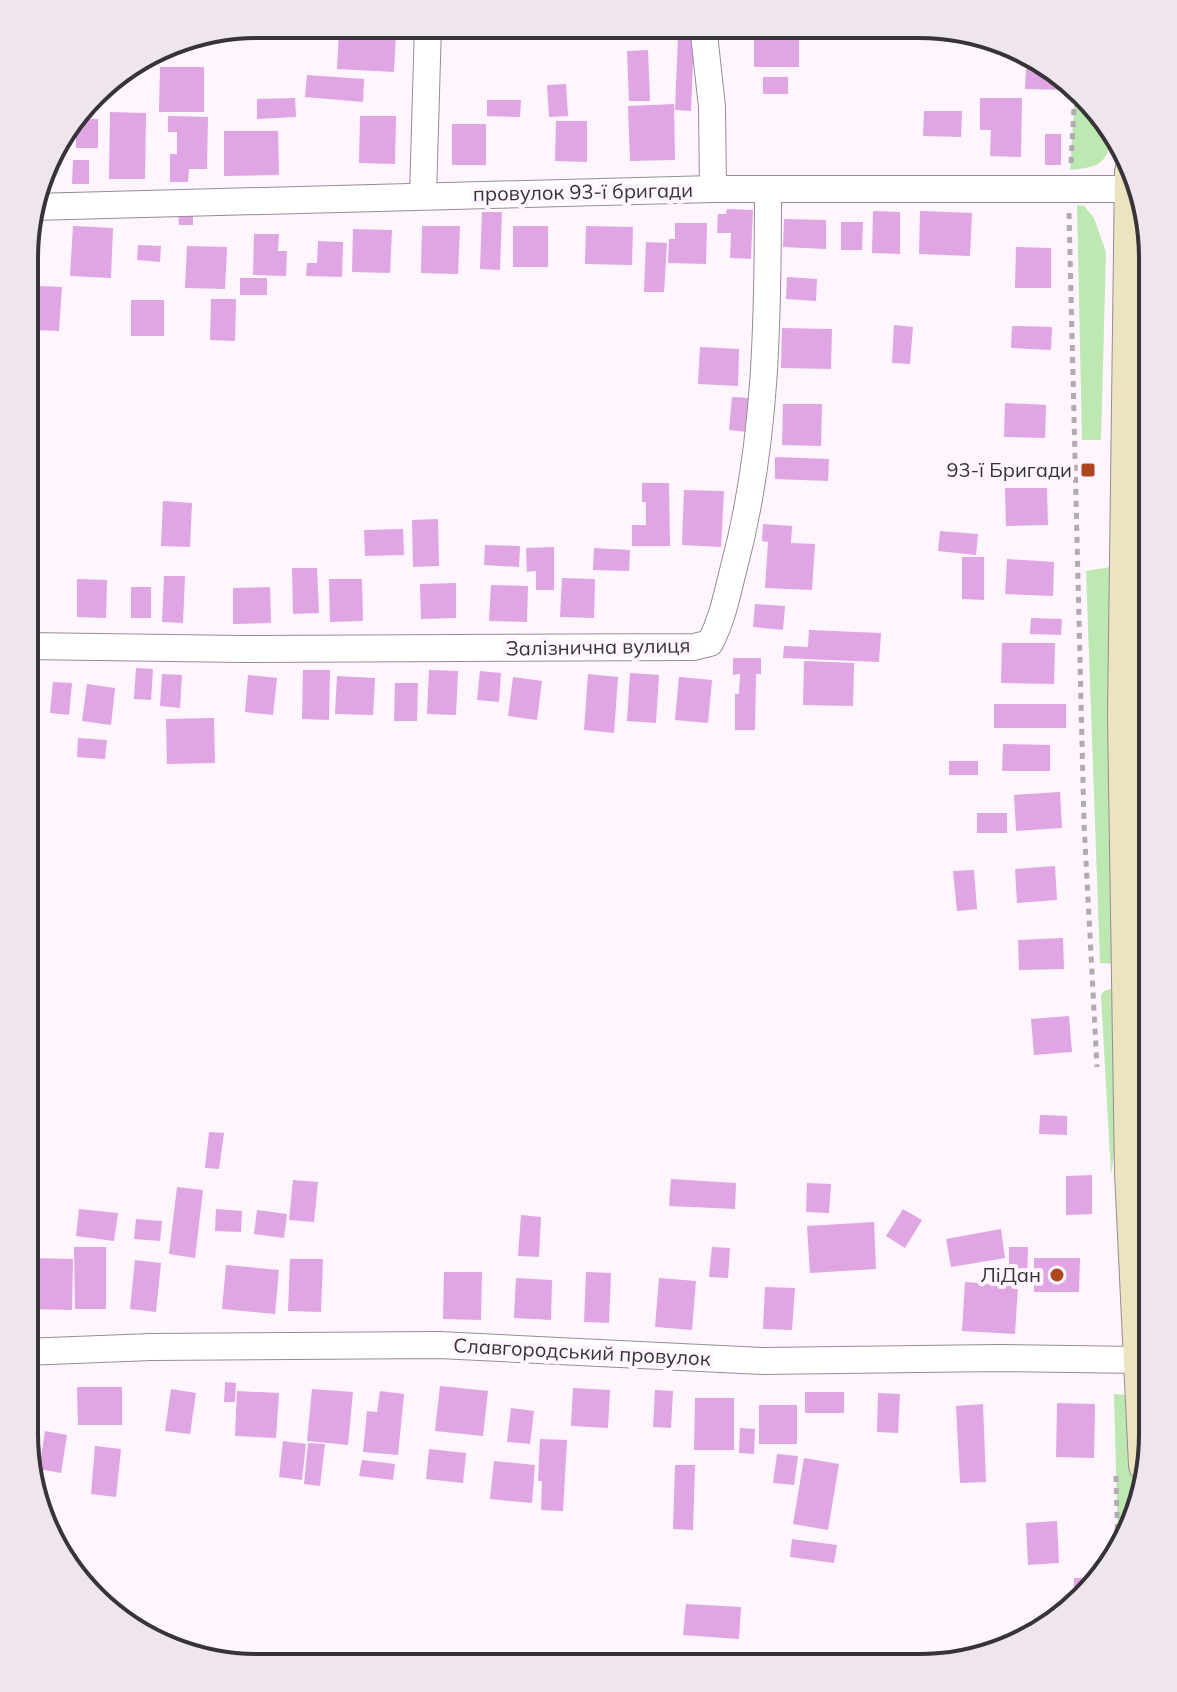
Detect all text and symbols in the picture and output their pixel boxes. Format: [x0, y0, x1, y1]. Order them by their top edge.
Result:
street label: провулок 93-ї бригади [473, 177, 693, 206]
place label: 93-ї Бригади [946, 457, 1072, 482]
marker: 93-ї Бригади [1079, 461, 1097, 479]
street label: Залізнична вулиця [505, 632, 691, 661]
place label: ЛіДан [981, 1262, 1041, 1287]
marker: ЛіДан [1048, 1266, 1066, 1284]
street label: Славгородський провулок [453, 1332, 711, 1371]

